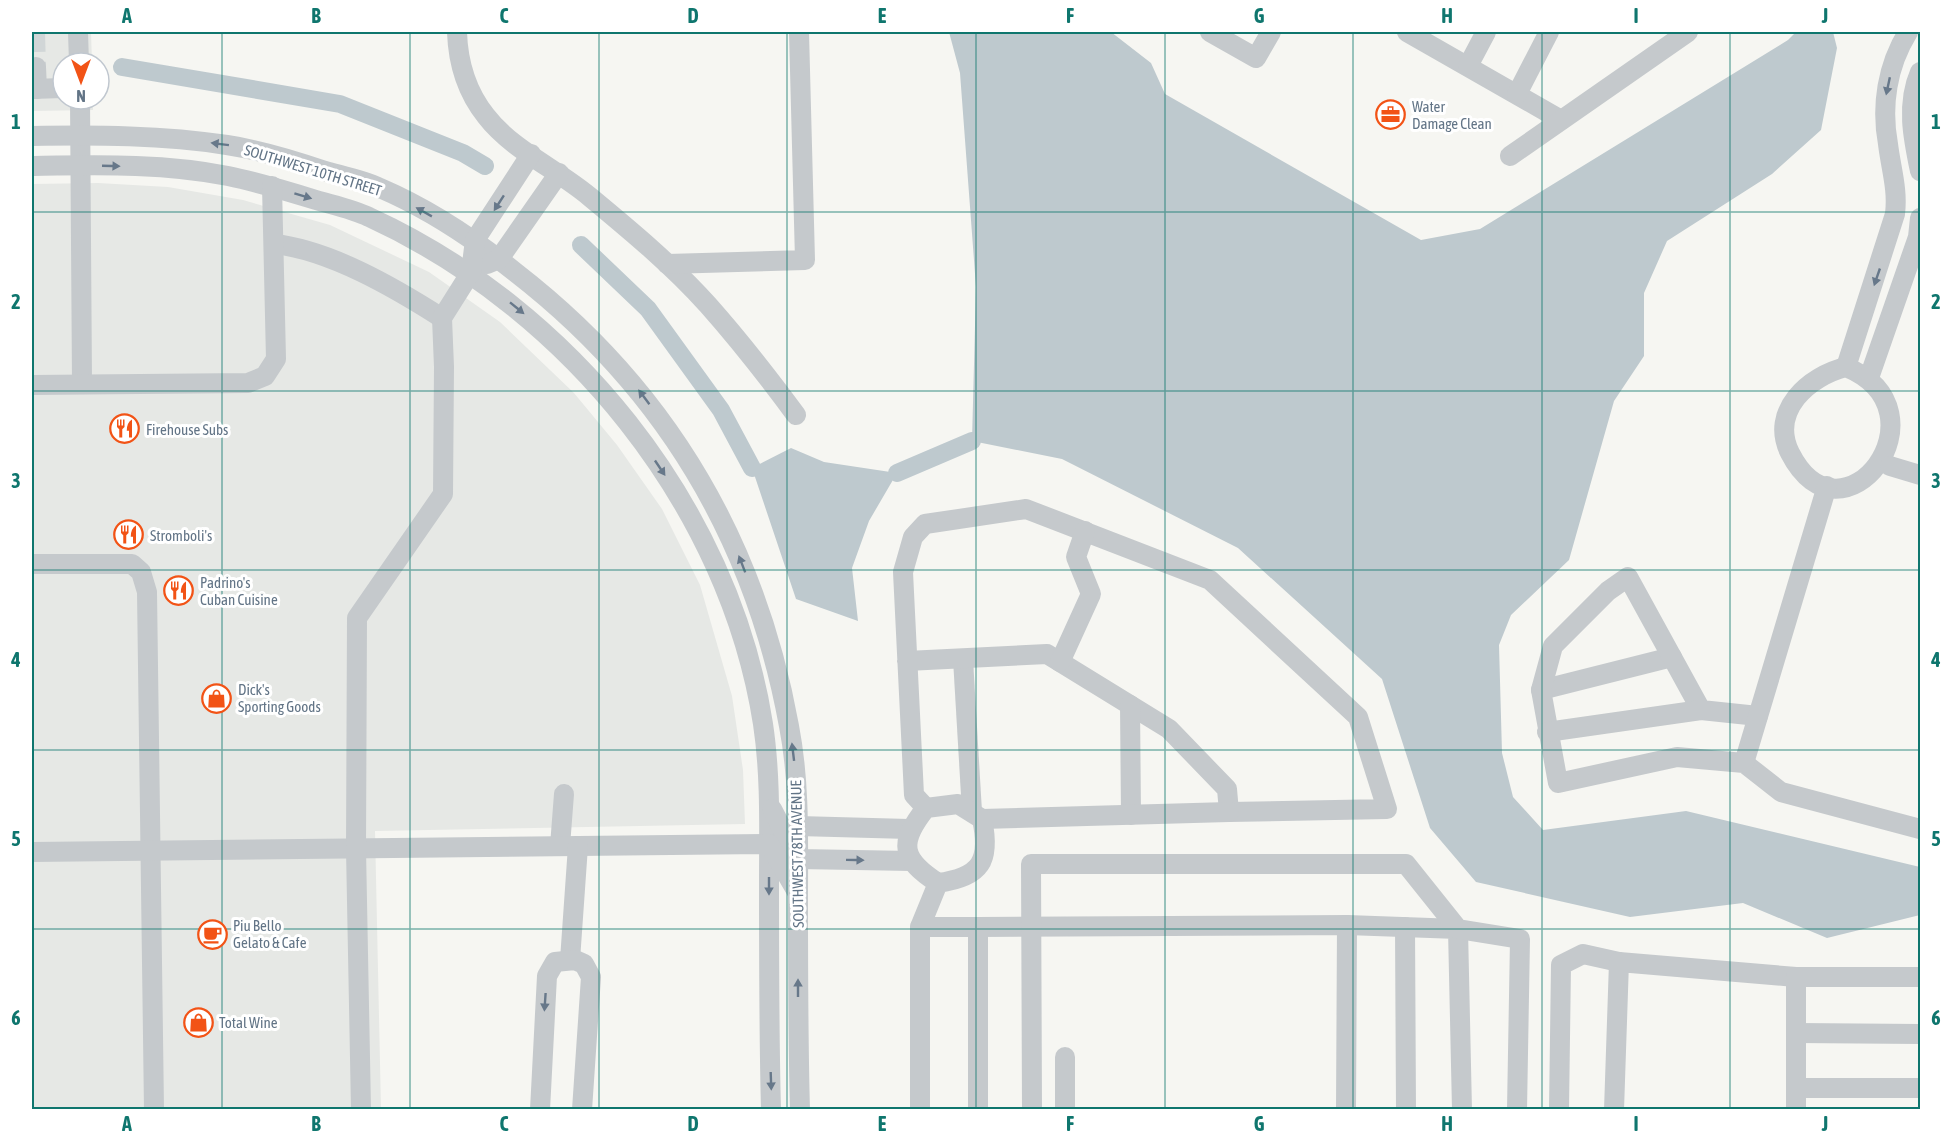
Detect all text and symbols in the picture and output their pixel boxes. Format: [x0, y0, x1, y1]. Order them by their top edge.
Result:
text: A [121, 4, 132, 27]
text: B [311, 4, 321, 27]
text: C [500, 4, 509, 27]
text: D [687, 4, 699, 27]
text: E [878, 4, 887, 27]
text: F [1066, 4, 1074, 27]
text: G [1254, 4, 1265, 27]
text: H [1441, 4, 1453, 27]
text: I [1633, 4, 1639, 27]
text: J [1821, 4, 1828, 27]
north arrow [51, 51, 111, 111]
one-way arrow [1883, 77, 1892, 96]
text: N [76, 87, 86, 105]
place label: Water Damage Clean [1412, 98, 1492, 132]
office icon: Water Damage Clean [1375, 99, 1407, 131]
text: 1 [11, 110, 21, 133]
text: 1 [1931, 110, 1941, 133]
one-way arrow [210, 139, 229, 149]
street label: SOUTHWEST 10TH STREET [242, 141, 384, 199]
one-way arrow [101, 161, 120, 171]
one-way arrow [294, 192, 312, 201]
one-way arrow [494, 195, 505, 211]
one-way arrow [415, 207, 432, 217]
one-way arrow [1871, 268, 1881, 286]
text: 2 [11, 290, 21, 313]
text: 2 [1931, 290, 1941, 313]
one-way arrow [509, 302, 524, 314]
one-way arrow [638, 389, 650, 405]
restaurant icon: Firehouse Subs [109, 413, 141, 445]
place label: Firehouse Subs [146, 421, 228, 438]
one-way arrow [655, 460, 666, 476]
text: 3 [11, 469, 21, 492]
text: 3 [1931, 469, 1941, 492]
restaurant icon: Stromboli's [113, 519, 145, 551]
place label: Stromboli's [150, 527, 212, 544]
one-way arrow [737, 555, 747, 573]
place label: Padrino's Cuban Cuisine [200, 574, 278, 608]
restaurant icon: Padrino's Cuban Cuisine [163, 575, 195, 607]
text: 4 [10, 648, 21, 671]
text: 4 [1930, 648, 1941, 671]
place label: Dick's Sporting Goods [238, 681, 321, 715]
shop icon: Dick's Sporting Goods [201, 682, 233, 714]
one-way arrow [788, 742, 797, 761]
street label: SOUTHWEST 78TH AVENUE [787, 779, 807, 928]
text: 5 [11, 827, 21, 850]
text: 5 [1931, 827, 1941, 850]
one-way arrow [846, 855, 865, 865]
one-way arrow [764, 876, 774, 895]
place label: Piu Bello Gelato & Cafe [233, 917, 307, 951]
cafe icon: Piu Bello Gelato & Cafe [196, 918, 228, 950]
one-way arrow [793, 979, 803, 998]
one-way arrow [541, 993, 550, 1012]
text: 6 [11, 1006, 21, 1029]
shop icon: Total Wine [182, 1006, 214, 1038]
text: 6 [1931, 1006, 1941, 1029]
place label: Total Wine [219, 1014, 278, 1031]
one-way arrow [766, 1071, 775, 1090]
text: A [121, 1112, 132, 1135]
text: B [311, 1112, 321, 1135]
text: C [500, 1112, 509, 1135]
text: D [687, 1112, 699, 1135]
text: E [878, 1112, 887, 1135]
text: F [1066, 1112, 1074, 1135]
text: G [1254, 1112, 1265, 1135]
text: H [1441, 1112, 1453, 1135]
text: I [1633, 1112, 1639, 1135]
text: J [1821, 1112, 1828, 1135]

